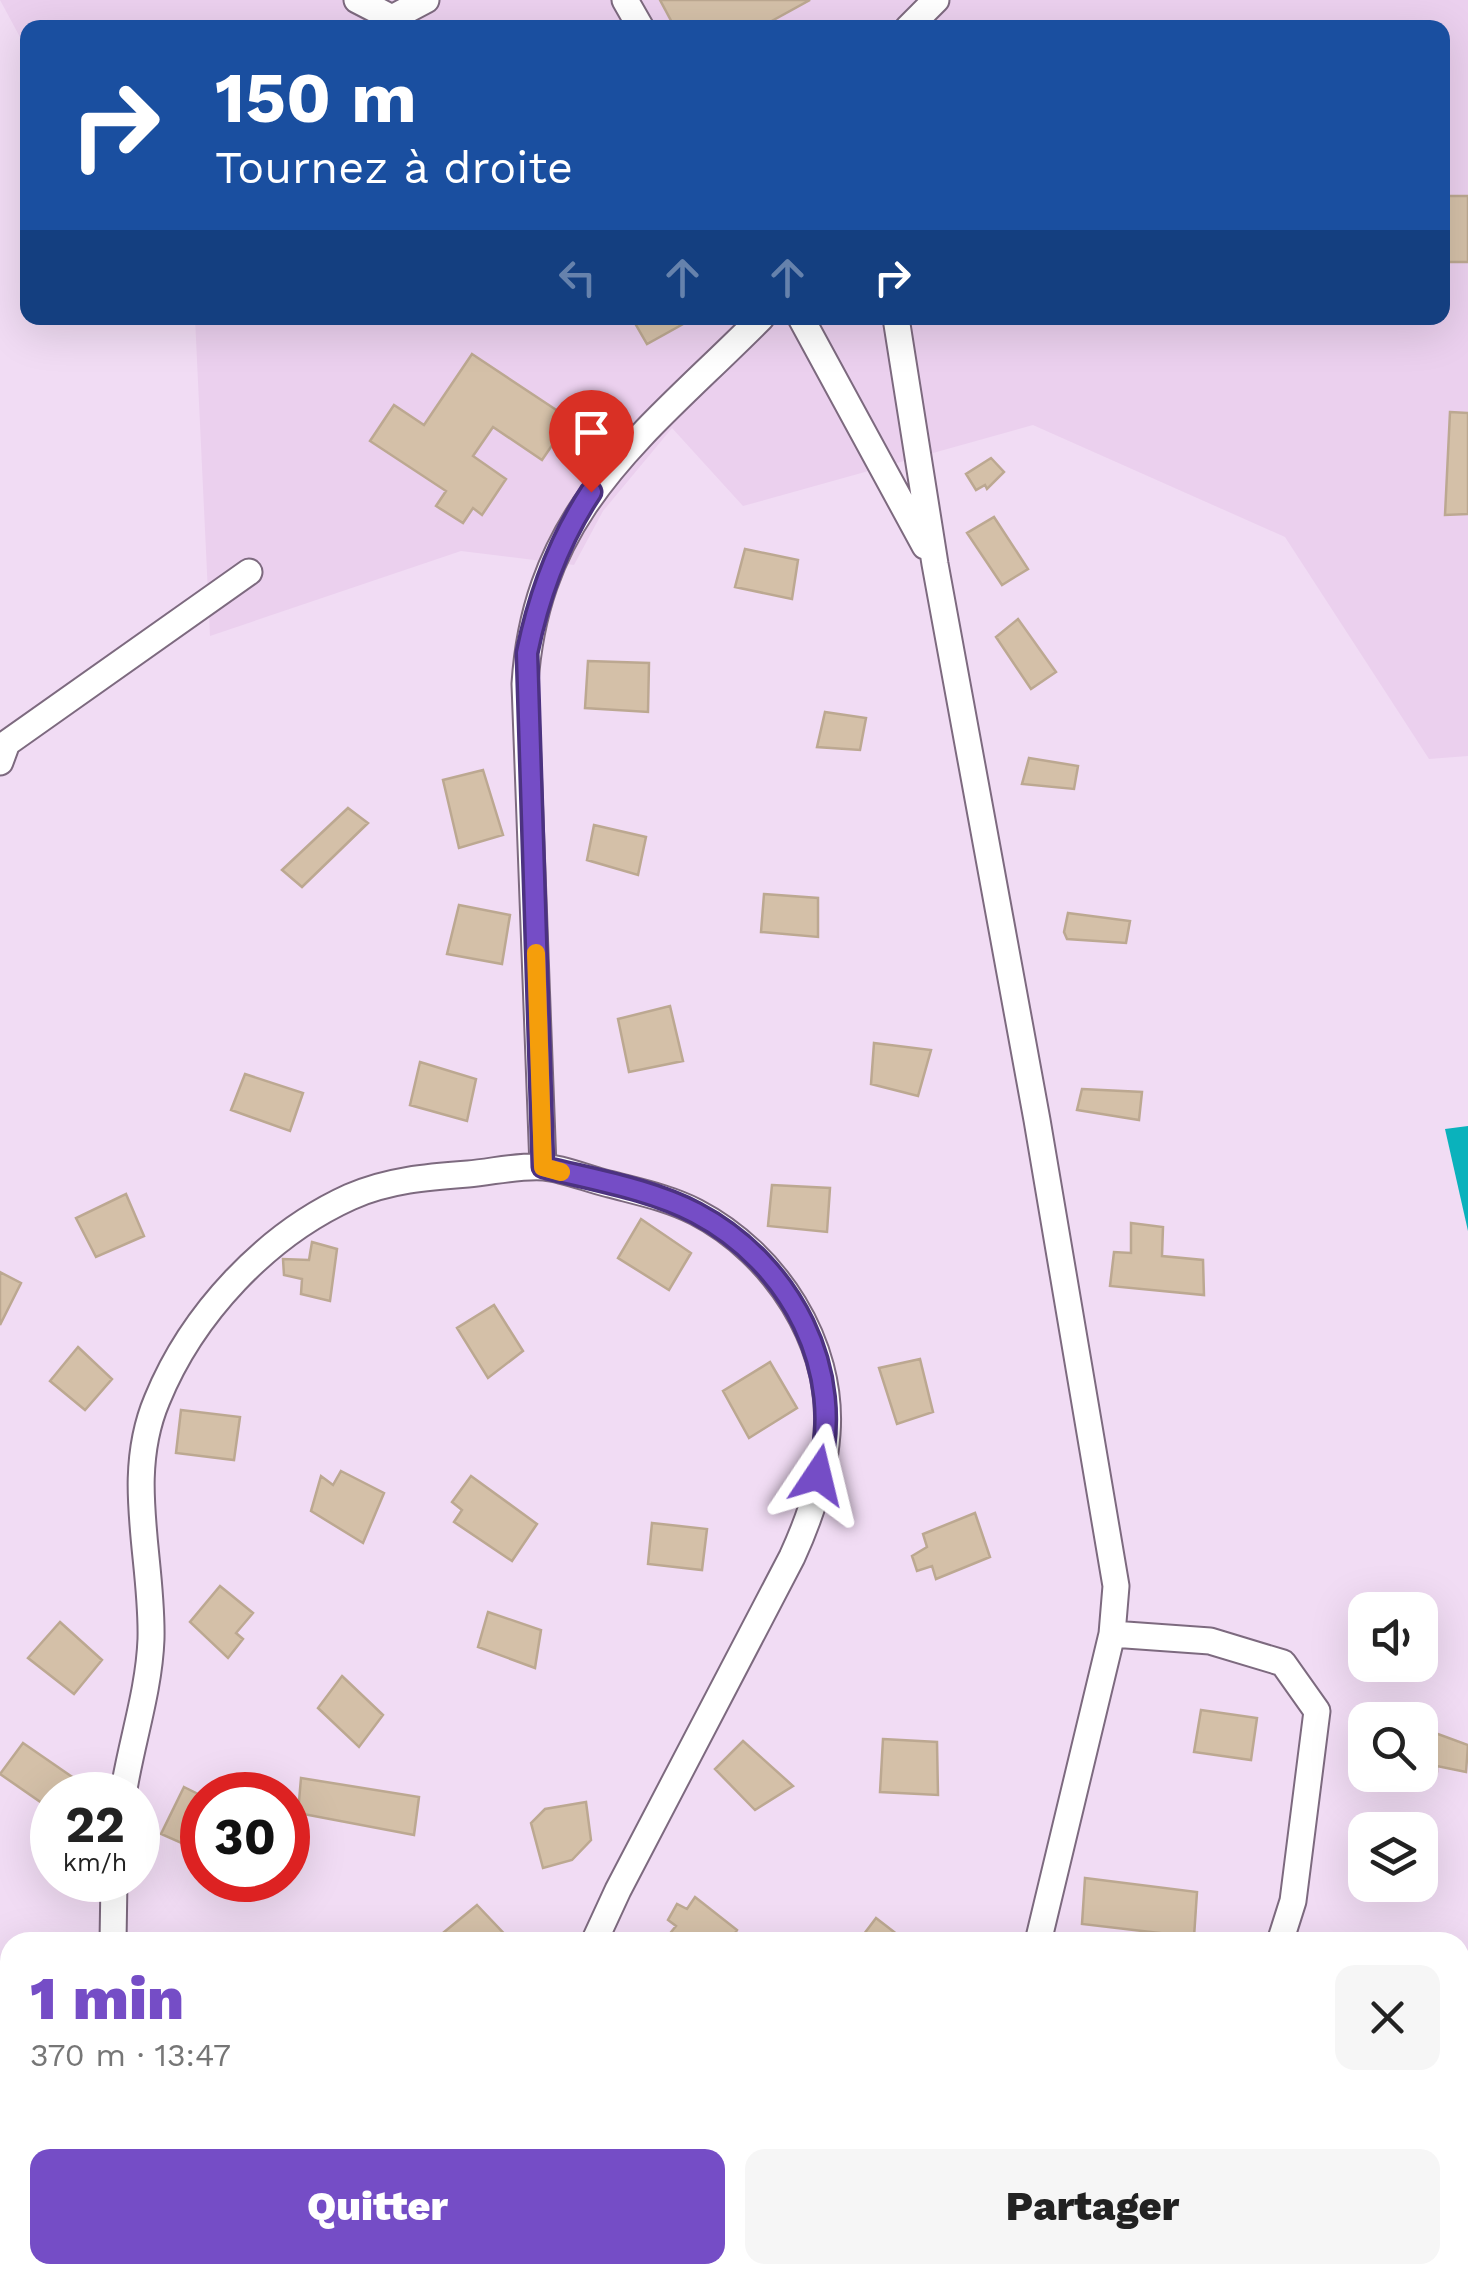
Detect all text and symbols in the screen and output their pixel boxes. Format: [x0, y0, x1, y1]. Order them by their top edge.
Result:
text: 150 m [215, 57, 417, 139]
icon: right [50, 60, 180, 190]
text: Tournez à droite [215, 141, 573, 194]
icon: left [550, 250, 605, 305]
icon: ahead [655, 250, 710, 305]
icon: ahead [760, 250, 815, 305]
icon: right [865, 250, 920, 305]
pin [549, 390, 634, 493]
icon: arrive [564, 405, 619, 460]
position arrow [766, 1423, 870, 1527]
map controls [1348, 1592, 1438, 1902]
button: sound [1348, 1592, 1438, 1682]
button: search [1348, 1702, 1438, 1792]
speed limit sign: 30 [180, 1772, 310, 1902]
text: 22 [65, 1795, 125, 1854]
button: layers [1348, 1812, 1438, 1902]
text: km/h [63, 1848, 127, 1877]
text: 1 min [30, 1963, 184, 2034]
button: close [1335, 1965, 1440, 2070]
text: 370 m · 13:47 [30, 2036, 231, 2074]
button: Quitter [30, 2149, 725, 2264]
button: Partager [745, 2149, 1440, 2264]

